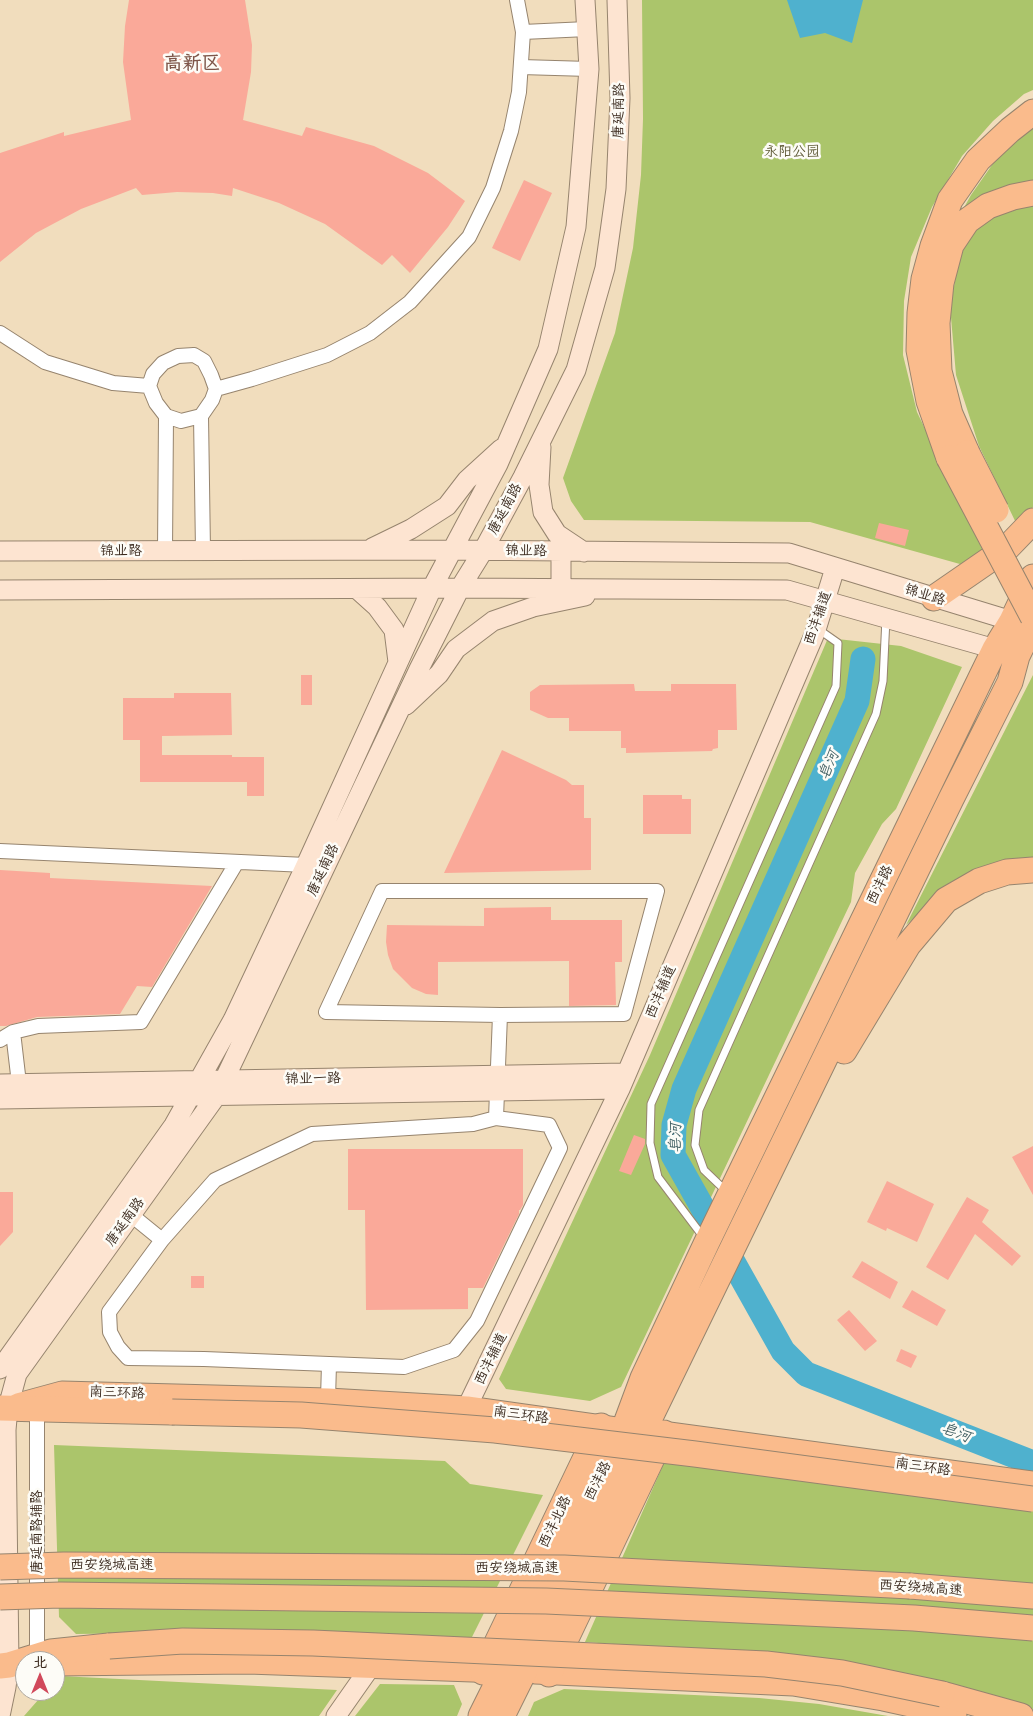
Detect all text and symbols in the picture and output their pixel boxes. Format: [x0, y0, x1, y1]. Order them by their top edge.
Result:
district label: 高新区 [164, 53, 220, 75]
street label: 唐延南路 [610, 83, 628, 139]
park label: 永阳公园 [764, 144, 820, 160]
street label: 唐延南路 [484, 480, 526, 538]
street label: 锦业路 [505, 542, 547, 560]
street label: 锦业路 [100, 543, 142, 559]
street label: 锦业路 [902, 581, 948, 609]
street label: 西沣辅道 [801, 589, 835, 647]
water label: 皂河 [815, 748, 843, 782]
street label: 唐延南路 [304, 841, 342, 899]
street label: 西沣路 [863, 862, 897, 908]
street label: 西沣辅道 [642, 963, 680, 1021]
street label: 锦业一路 [285, 1070, 341, 1088]
water label: 皂河 [667, 1123, 685, 1153]
street label: 唐延南路 [102, 1194, 148, 1250]
street label: 西沣辅道 [471, 1330, 511, 1388]
street label: 南三环路 [89, 1384, 145, 1402]
street label: 南三环路 [492, 1403, 550, 1427]
water label: 皂河 [939, 1419, 973, 1447]
street label: 南三环路 [894, 1455, 952, 1479]
street label: 西沣路 [581, 1458, 615, 1504]
street label: 唐延南路辅路 [29, 1490, 45, 1574]
street label: 西沣北路 [535, 1493, 575, 1551]
street label: 西安绕城高速 [70, 1557, 154, 1573]
street label: 西安绕城高速 [475, 1560, 559, 1576]
street label: 西安绕城高速 [879, 1577, 963, 1599]
north arrow [15, 1651, 65, 1701]
text: 北 [33, 1651, 47, 1672]

